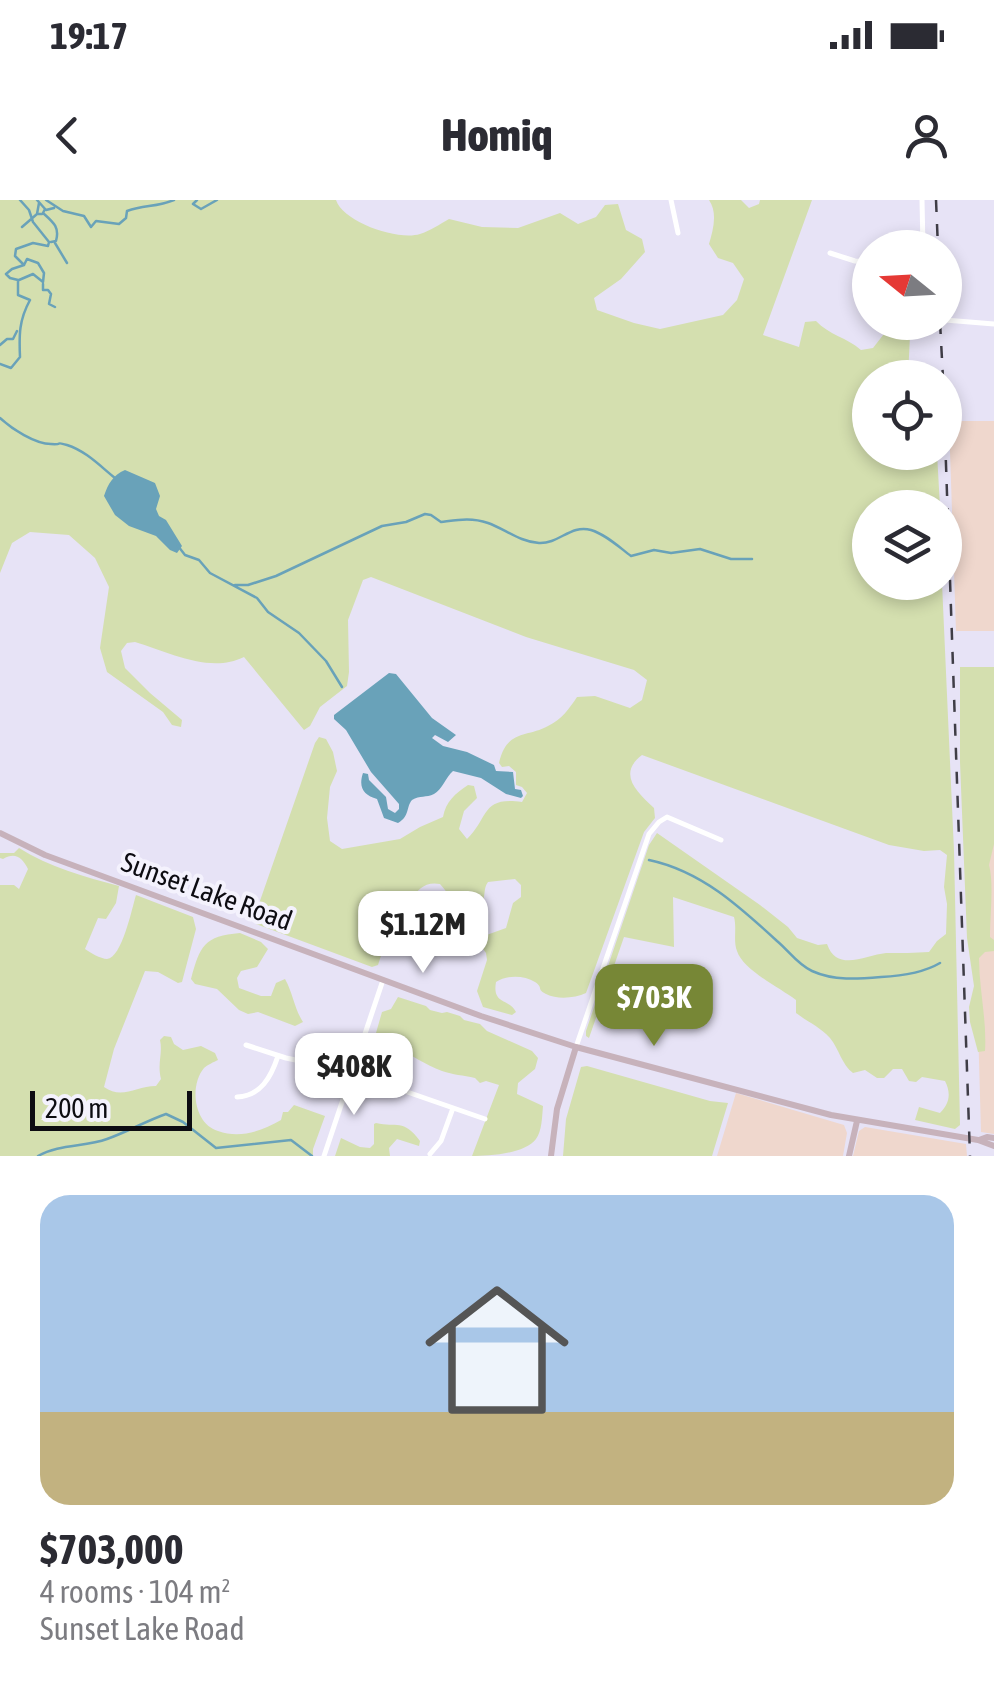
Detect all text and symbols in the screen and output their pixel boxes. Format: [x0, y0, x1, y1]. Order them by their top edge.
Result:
text: 19:17 [50, 14, 128, 57]
icon: back [40, 108, 95, 163]
icon: person [899, 108, 954, 163]
text: Homiq [441, 109, 553, 161]
north arrow [852, 230, 962, 340]
map controls [852, 230, 962, 600]
button: locate [852, 360, 962, 470]
button: layers [852, 490, 962, 600]
street label: Sunset Lake Road [117, 845, 297, 937]
pin: $1.12M [342, 891, 504, 976]
text: $1.12M [380, 905, 466, 942]
pin: $703K [584, 964, 724, 1049]
text: $703K [617, 978, 691, 1015]
pin: $408K [284, 1033, 424, 1118]
text: $408K [317, 1047, 391, 1084]
scale bar [30, 1086, 192, 1130]
text: 200 m [45, 1092, 108, 1124]
icon: home [407, 1260, 587, 1440]
text: $703,000 [40, 1525, 184, 1573]
text: 4 rooms · 104 m² [40, 1573, 230, 1610]
text: Sunset Lake Road [40, 1610, 245, 1647]

